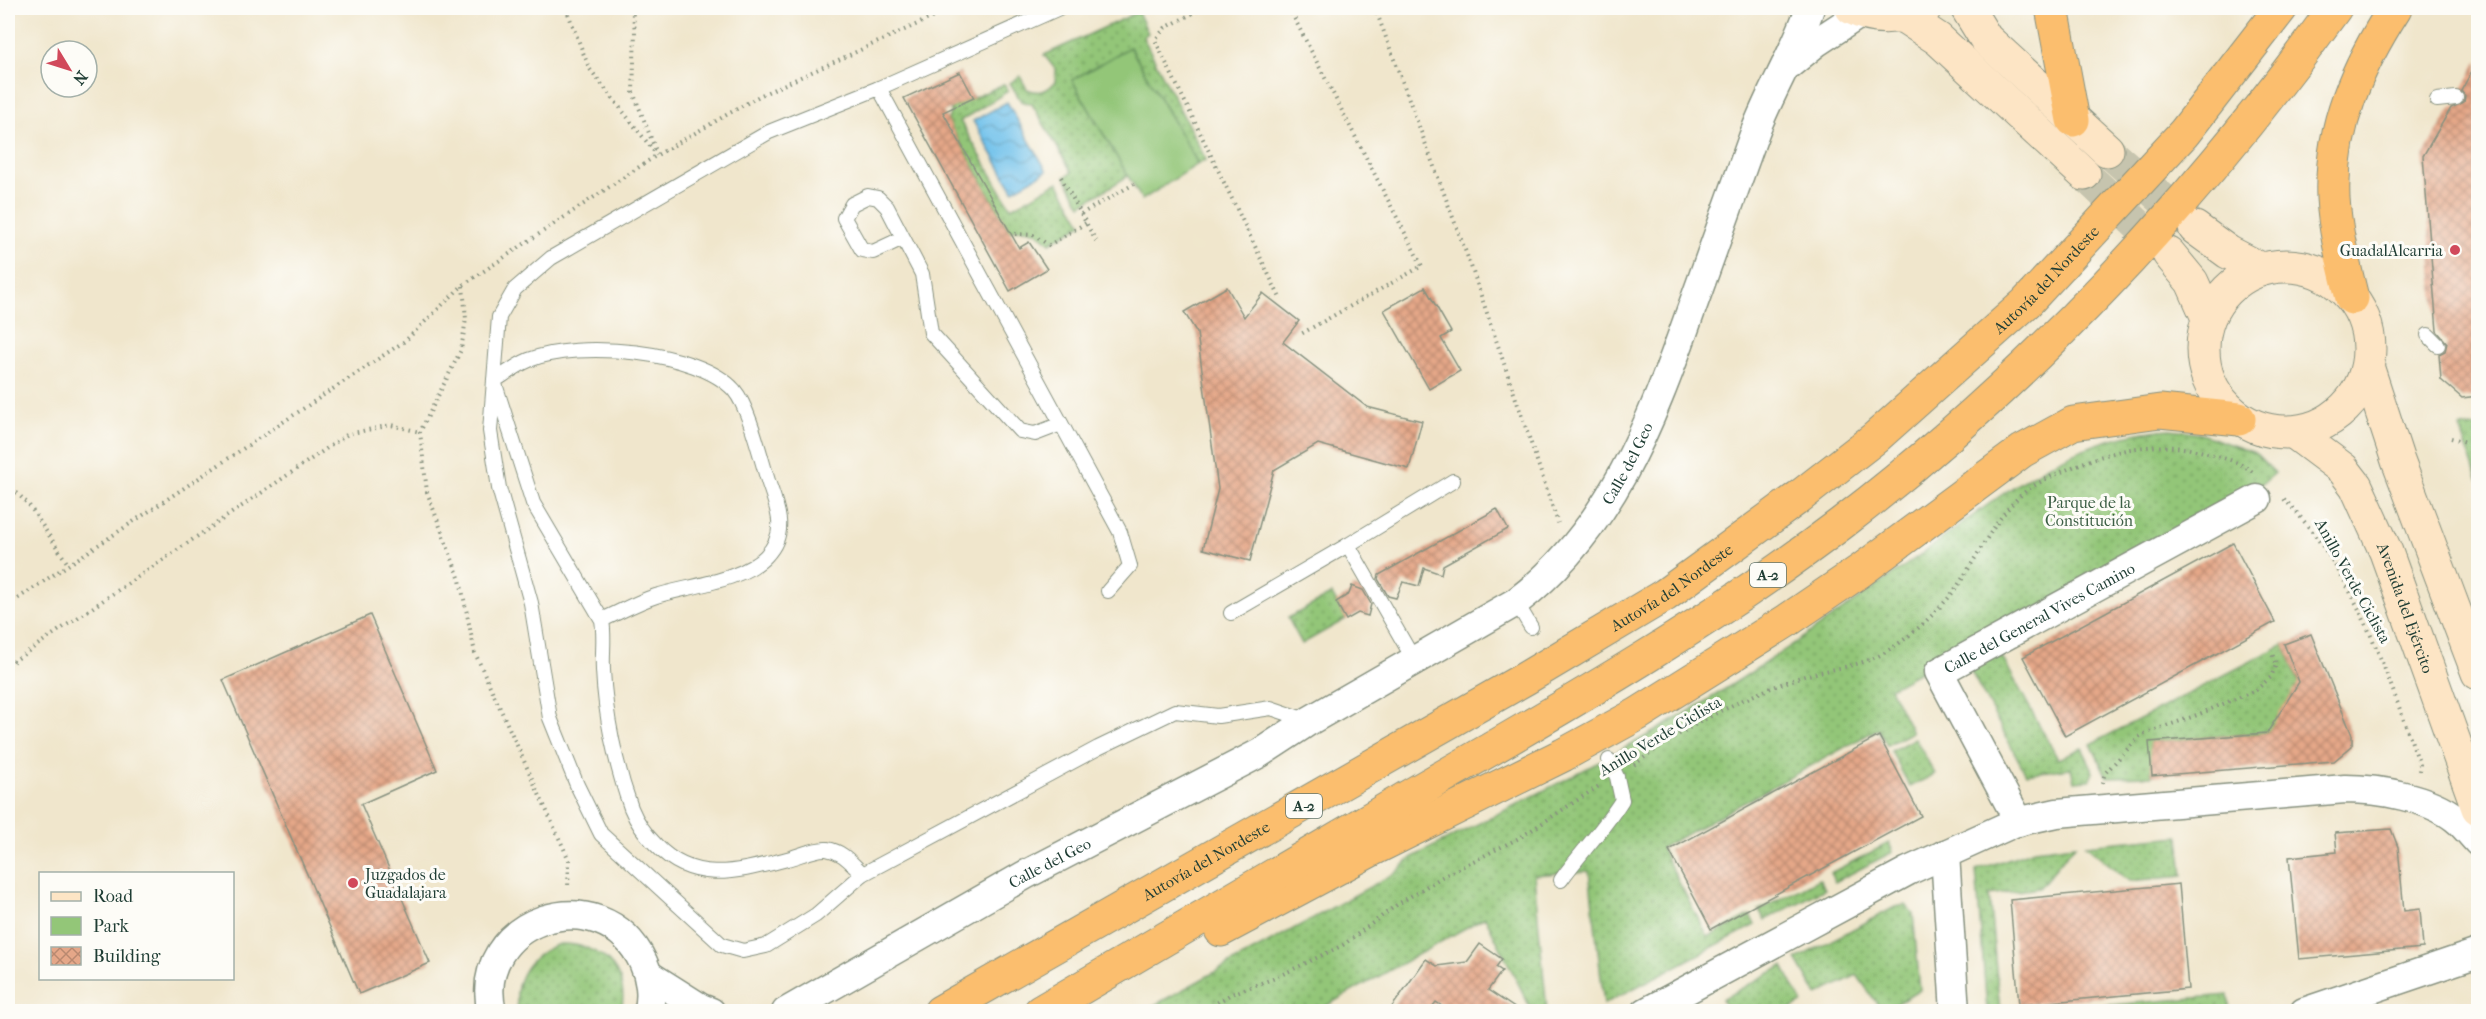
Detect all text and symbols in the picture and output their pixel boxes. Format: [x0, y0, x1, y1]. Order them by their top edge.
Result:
north arrow [39, 39, 99, 99]
text: N [69, 67, 92, 89]
street label: Autovía del Nordeste [1988, 221, 2103, 338]
place label: GuadalAlcarria [2340, 241, 2444, 260]
marker: GuadalAlcarria [2448, 243, 2462, 257]
street label: Calle del Geo [1598, 419, 1656, 508]
park label: Parque de la Constitución [2045, 493, 2134, 530]
street label: Anillo Verde Ciclista [2310, 515, 2395, 647]
street label: Avenida del Ejército [2373, 538, 2438, 676]
street label: Autovía del Nordeste [1606, 539, 1736, 636]
street label: Calle del General Vives Camino [1940, 558, 2138, 677]
road number: A-2 [1750, 563, 1786, 587]
street label: Anillo Verde Ciclista [1595, 692, 1725, 781]
road number: A-2 [1286, 794, 1322, 818]
street label: Autovía del Nordeste [1138, 817, 1273, 905]
street label: Calle del Geo [1005, 833, 1094, 892]
place label: Juzgados de Guadalajara [363, 865, 447, 902]
legend [39, 872, 234, 980]
marker: Juzgados de Guadalajara [346, 876, 360, 890]
text: Road [93, 886, 133, 907]
text: Park [93, 916, 130, 937]
text: Building [93, 946, 161, 967]

